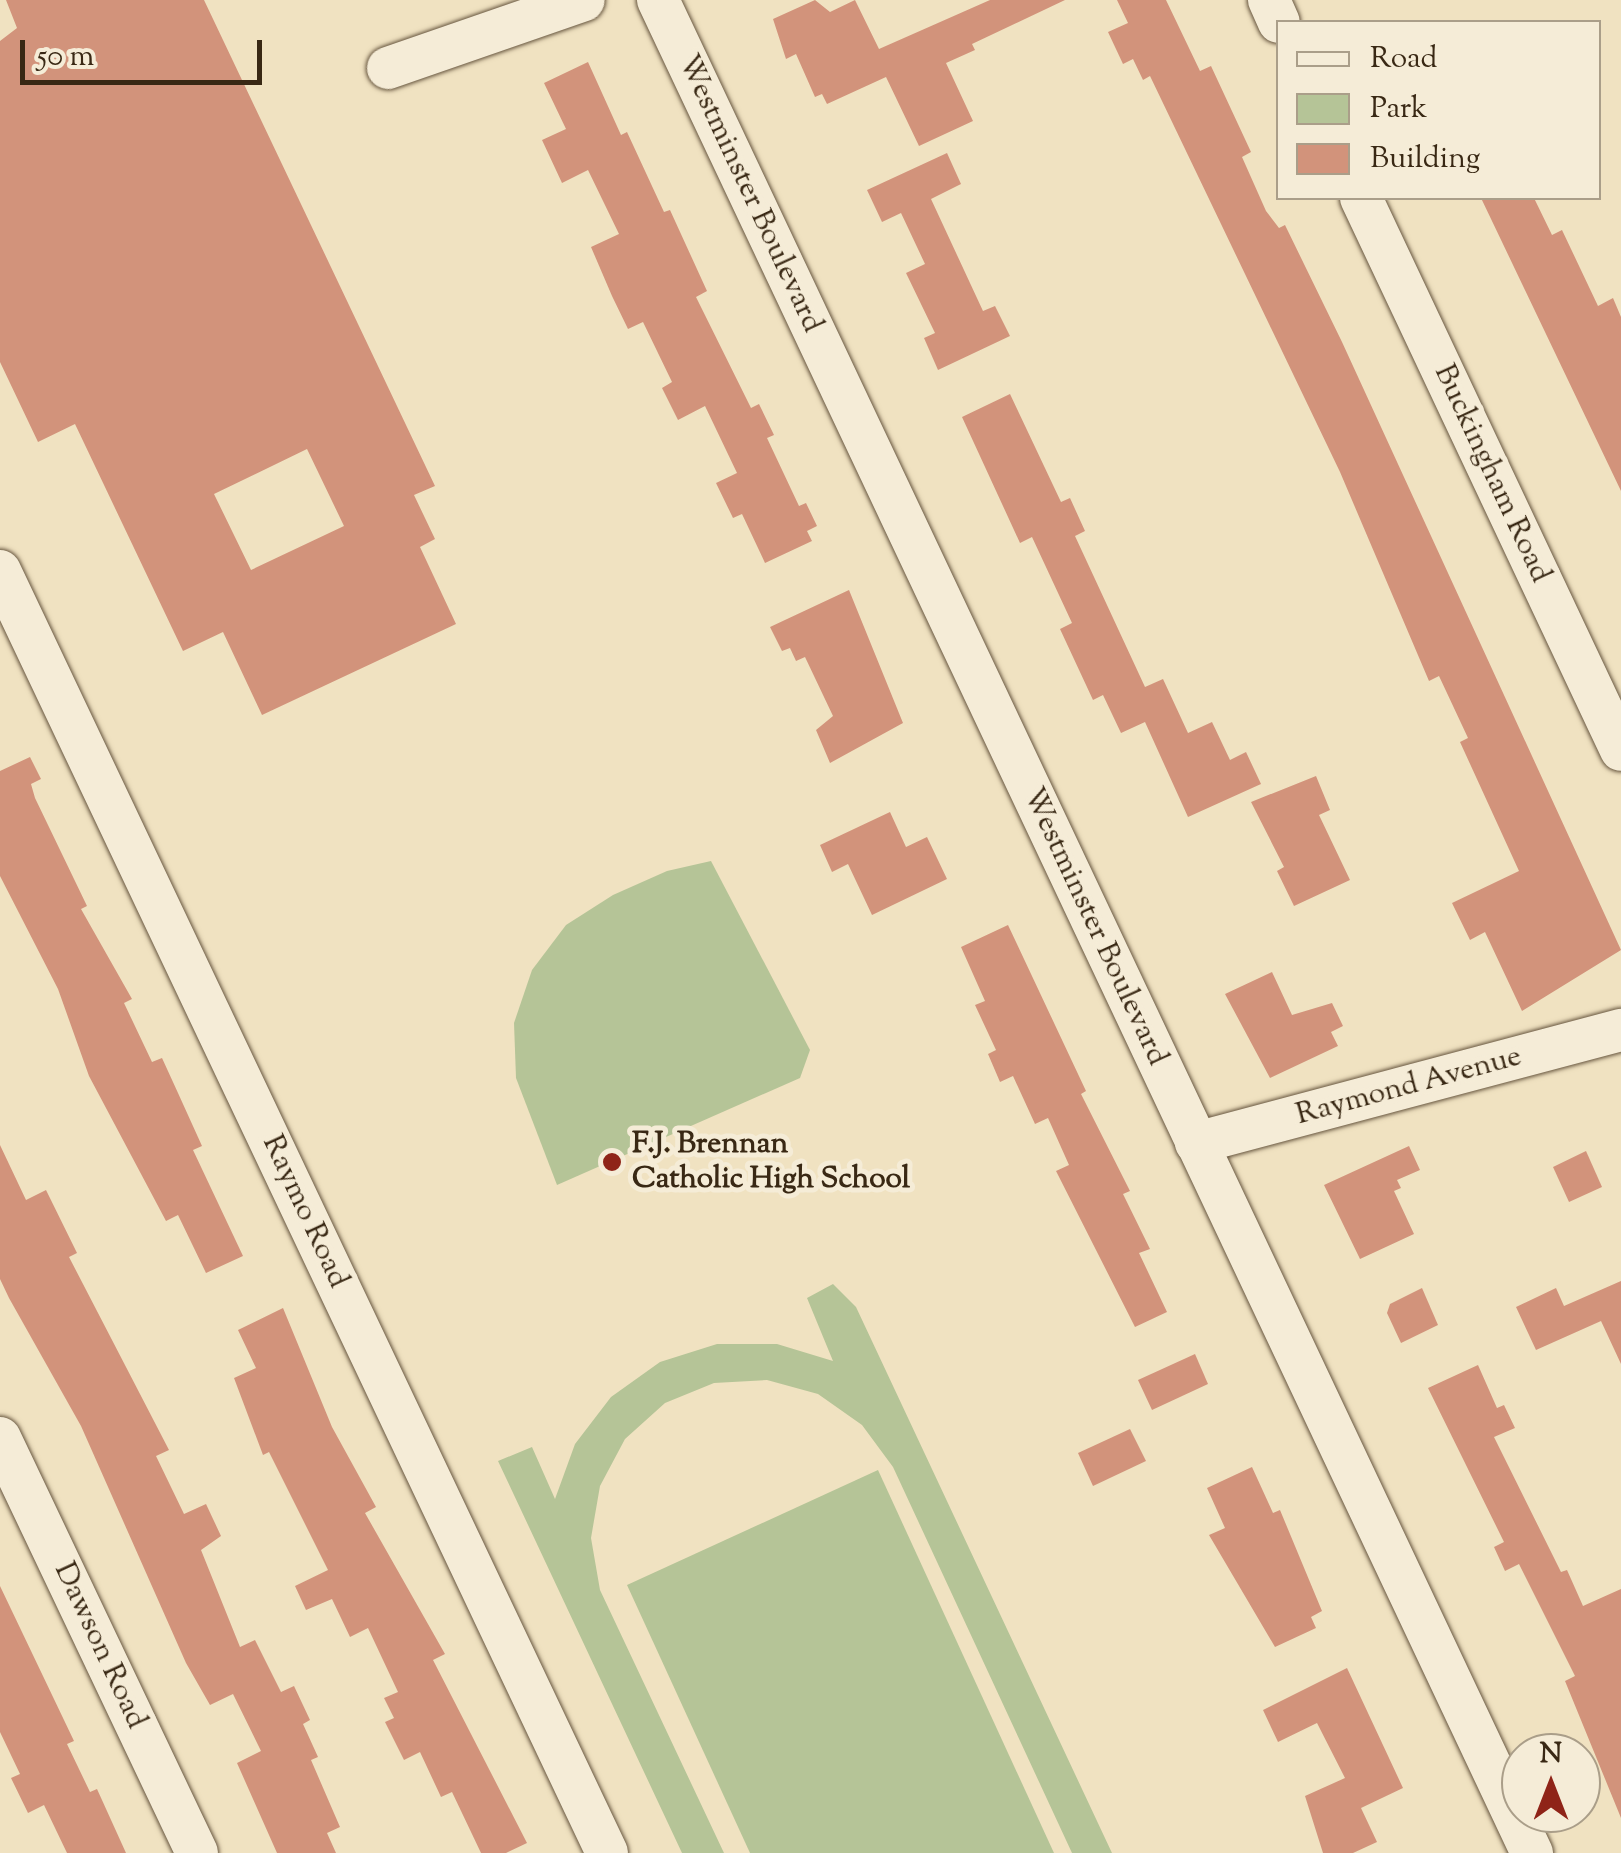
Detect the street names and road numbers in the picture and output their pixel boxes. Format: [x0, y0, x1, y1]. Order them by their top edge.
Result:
street label: Westminster Boulevard [669, 49, 829, 339]
street label: Buckingham Road [1425, 359, 1557, 589]
street label: Westminster Boulevard [1014, 782, 1174, 1072]
street label: Raymond Avenue [1292, 1040, 1526, 1134]
street label: Raymo Road [253, 1130, 355, 1294]
street label: Dawson Road [45, 1557, 153, 1735]

